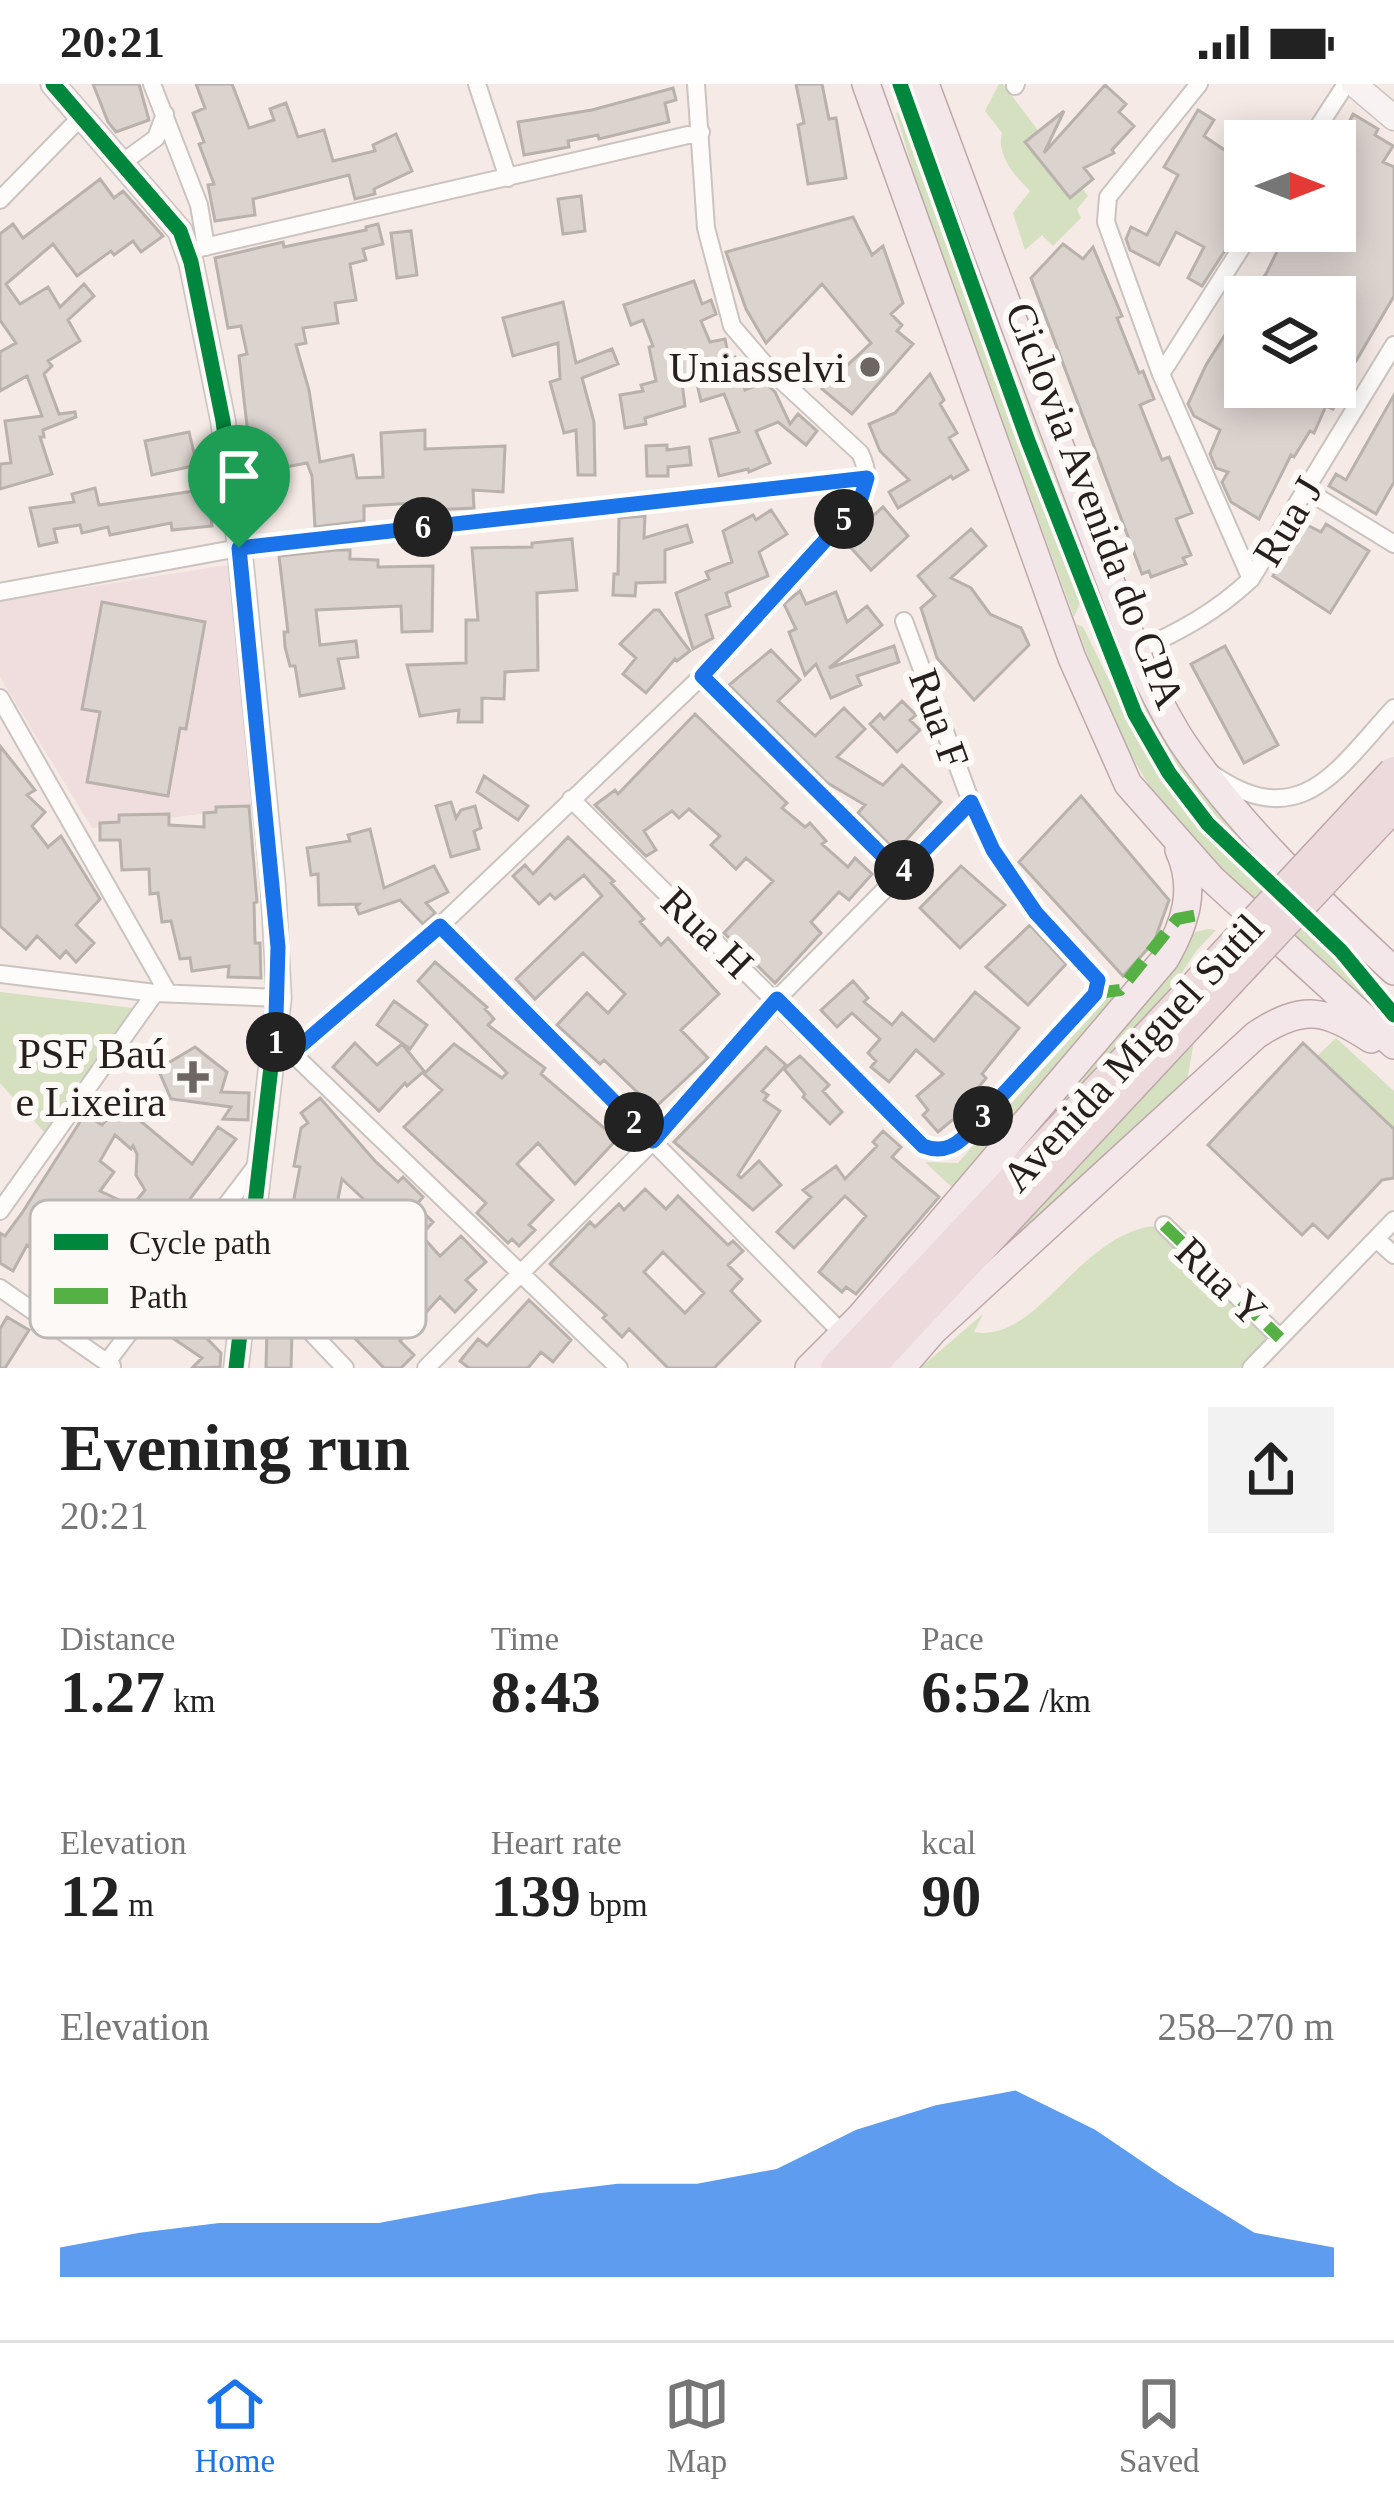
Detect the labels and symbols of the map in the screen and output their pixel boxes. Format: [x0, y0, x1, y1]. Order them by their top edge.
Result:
north arrow [1224, 120, 1356, 252]
street label: Ciclovia Avenida do CPA [996, 296, 1194, 715]
place label: Uniasselvi [669, 345, 846, 391]
marker: Uniasselvi [857, 354, 883, 380]
pin [188, 425, 290, 548]
street label: Rua J [1244, 469, 1332, 574]
pin: 5 [814, 489, 874, 549]
pin: 6 [393, 497, 453, 557]
street label: Rua F [900, 663, 978, 774]
pin: 4 [874, 840, 934, 900]
street label: Rua H [652, 878, 762, 987]
street label: Avenida Miguel Sutil [993, 905, 1273, 1200]
pin: 1 [246, 1012, 306, 1072]
place label: PSF Baú e Lixeira [16, 1031, 166, 1125]
marker: PSF Baú e Lixeira [177, 1061, 209, 1093]
pin: 3 [953, 1086, 1013, 1146]
pin: 2 [604, 1092, 664, 1152]
legend [30, 1200, 426, 1338]
text: Cycle path [129, 1225, 272, 1261]
street label: Rua Y [1167, 1228, 1276, 1335]
text: Path [129, 1279, 188, 1315]

